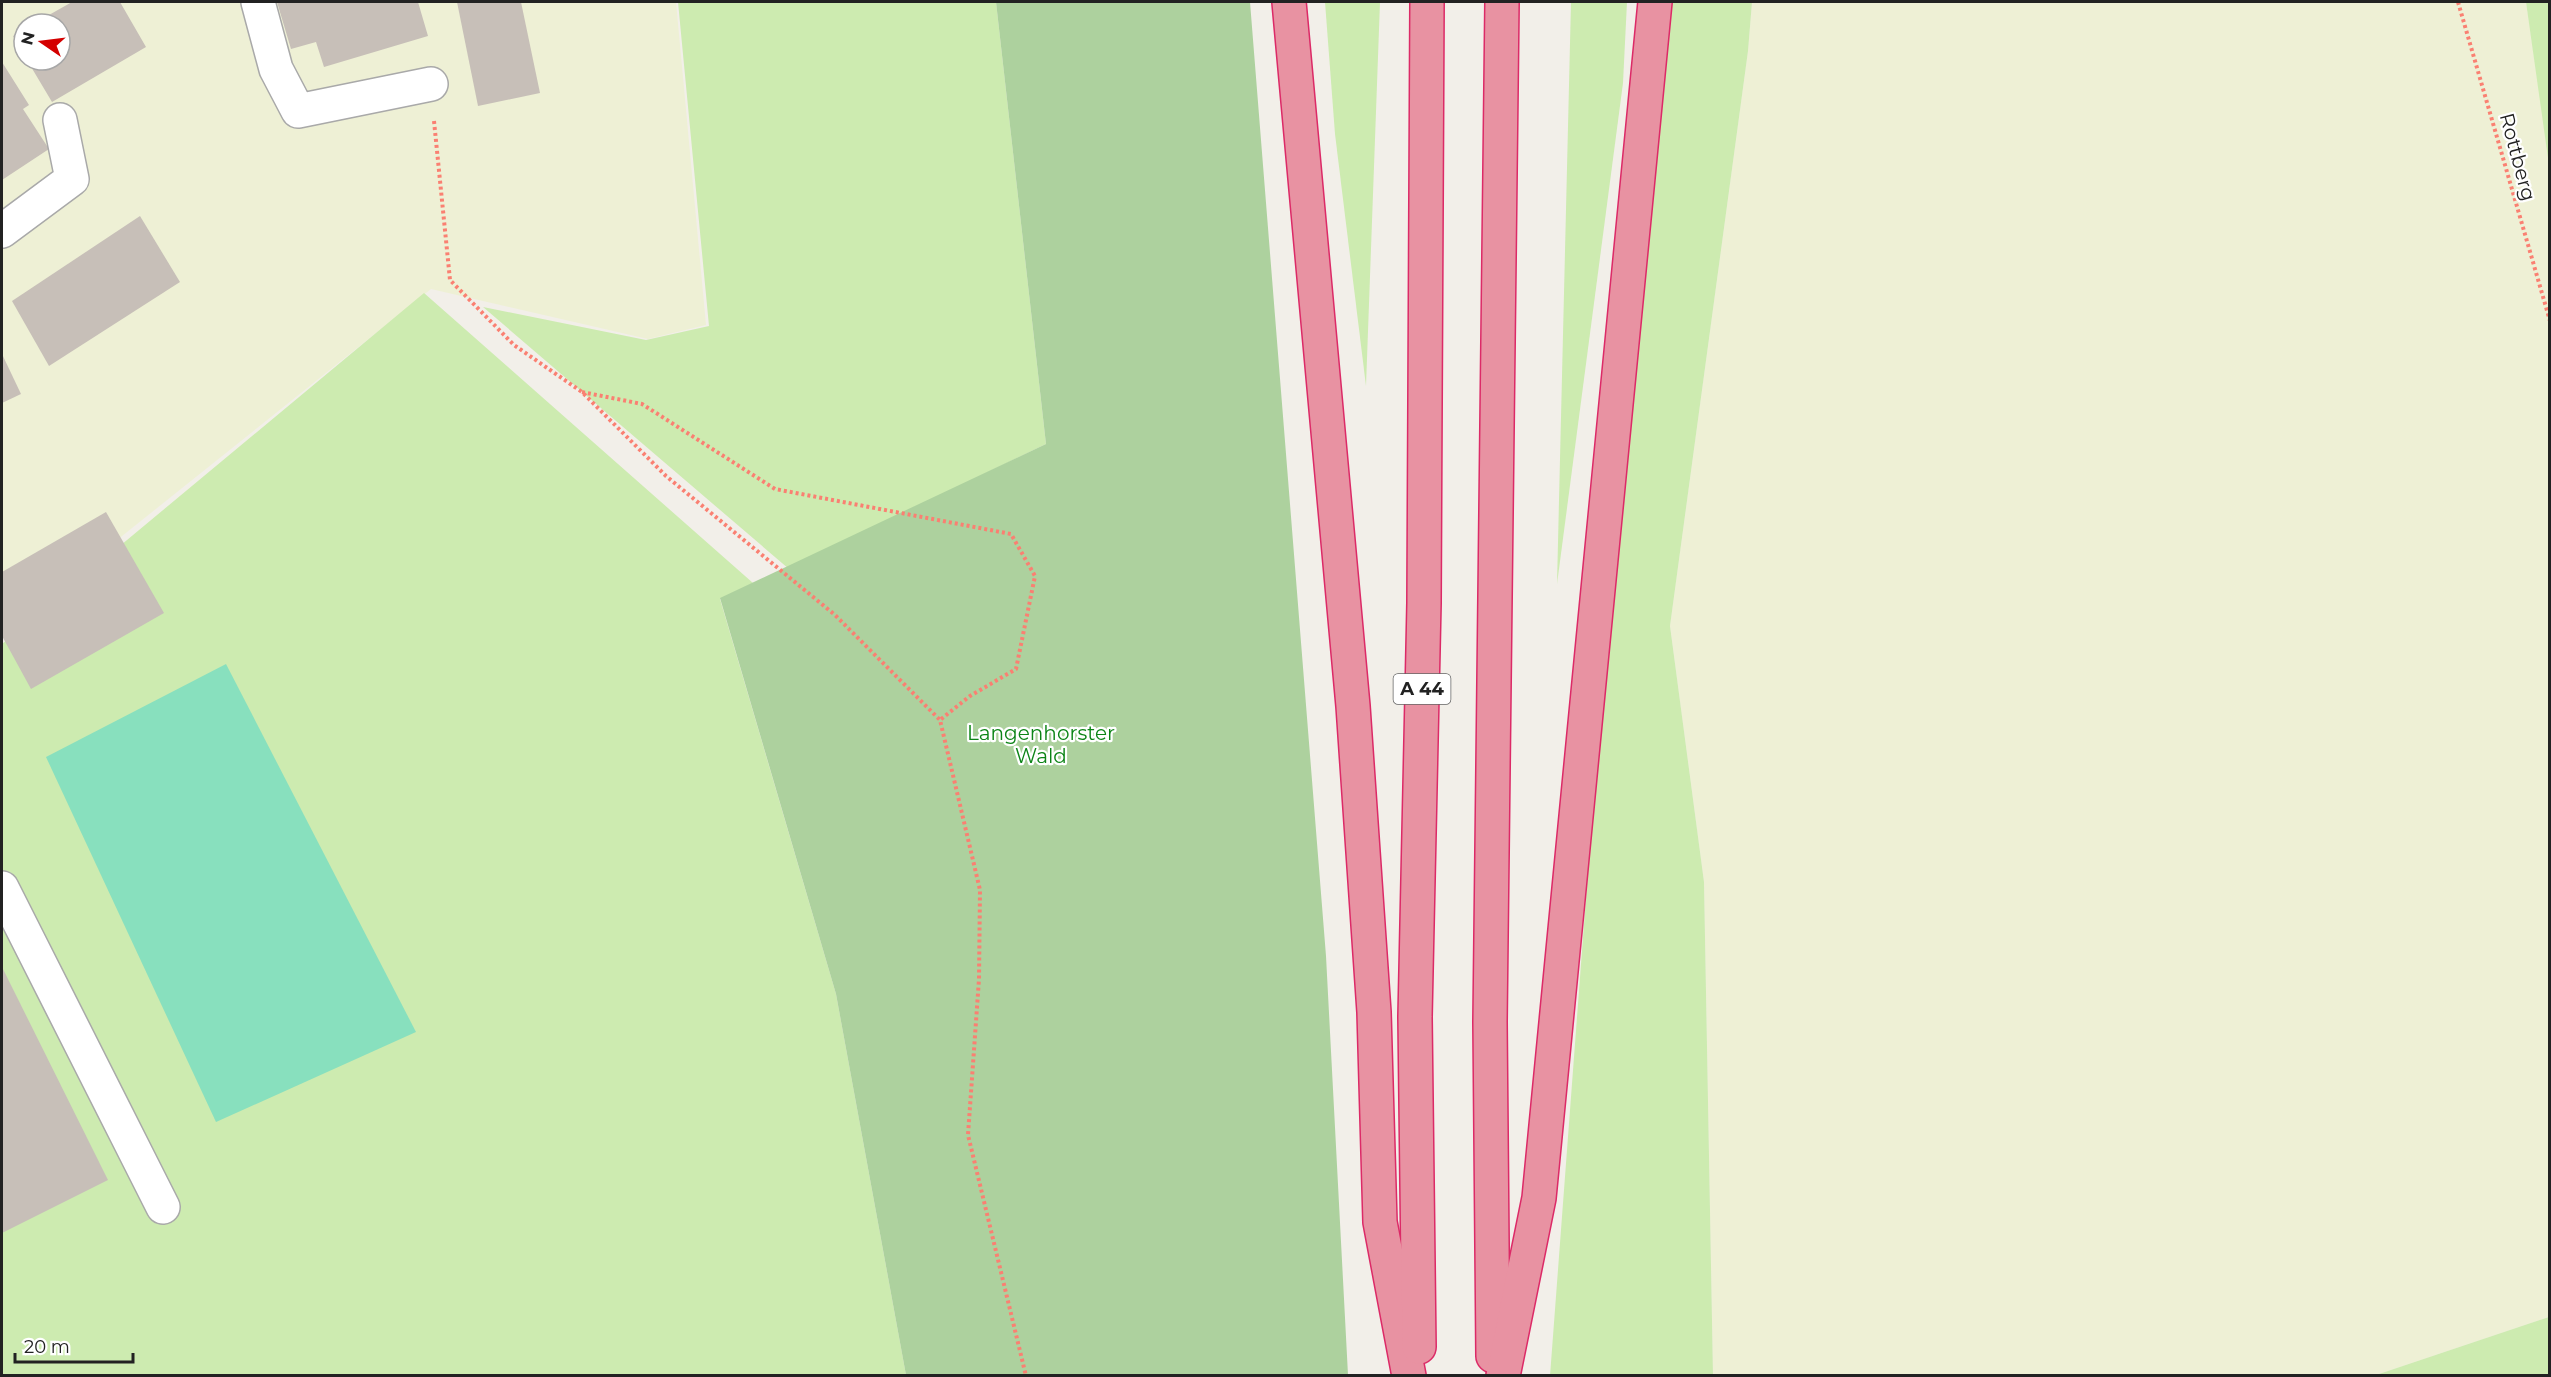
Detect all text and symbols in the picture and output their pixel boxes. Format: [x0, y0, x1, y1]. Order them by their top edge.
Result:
north arrow [12, 12, 72, 72]
text: N [17, 30, 39, 47]
street label: Rottberg [2495, 110, 2541, 204]
road number: A 44 [1394, 674, 1450, 704]
park label: Langenhorster Wald [967, 721, 1115, 768]
scale bar [15, 1326, 134, 1364]
text: 20 m [24, 1336, 70, 1358]

